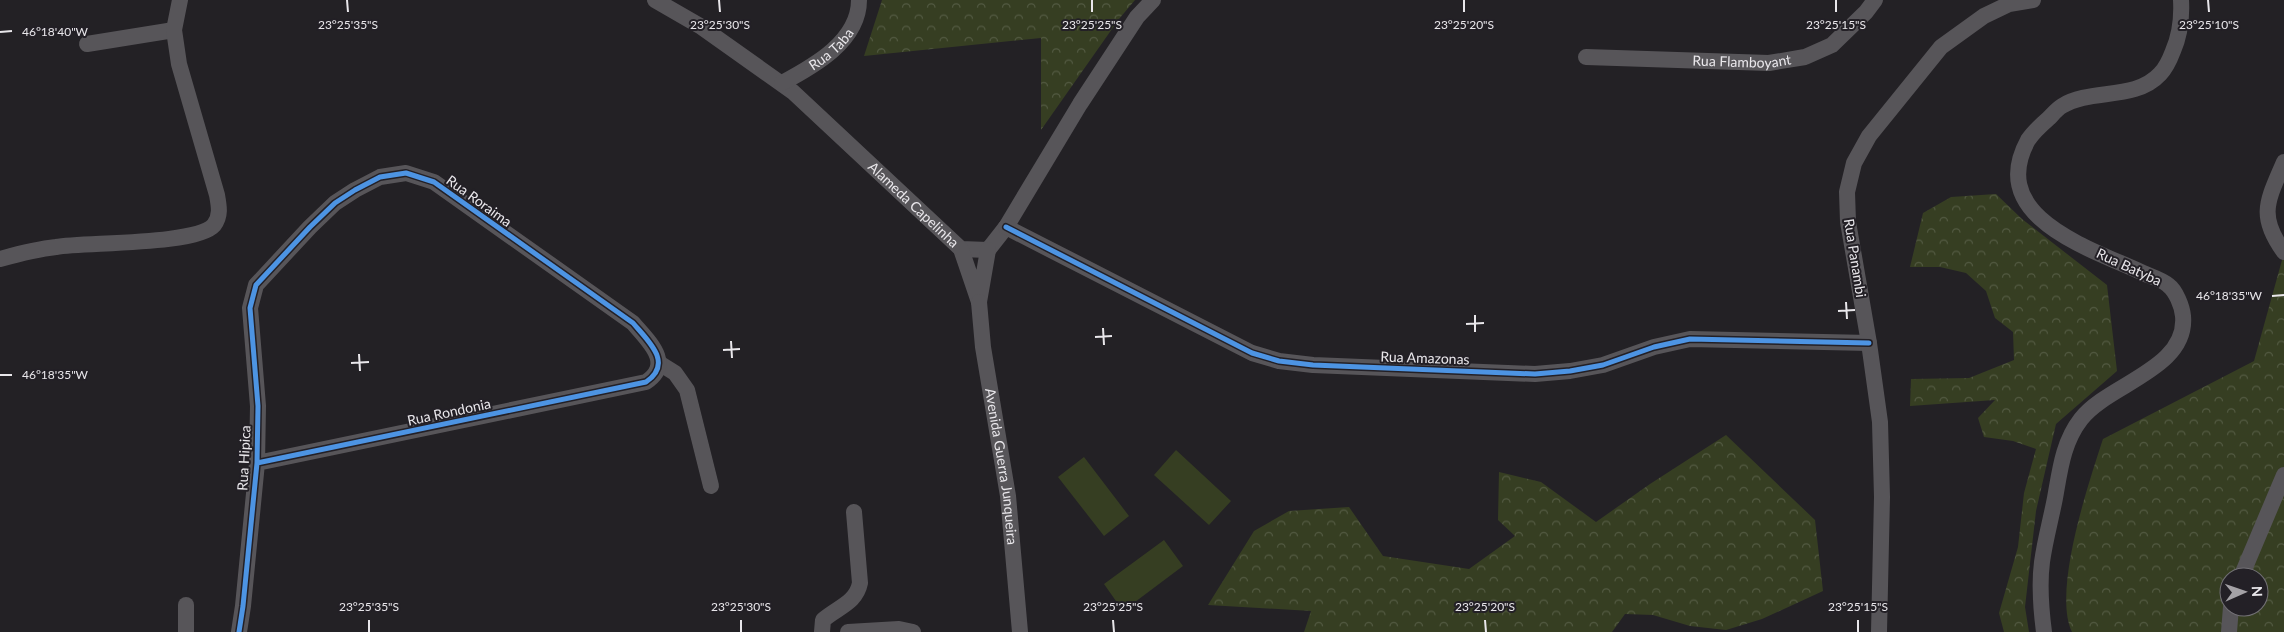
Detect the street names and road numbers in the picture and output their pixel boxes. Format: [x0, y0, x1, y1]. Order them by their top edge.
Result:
street label: Rua Taba [805, 25, 857, 74]
street label: Rua Flamboyant [1692, 50, 1792, 71]
street label: Alameda Capelinha [865, 158, 963, 251]
street label: Rua Roraima [443, 171, 515, 230]
street label: Rua Panambi [1841, 217, 1870, 298]
street label: Rua Batyba [2094, 244, 2164, 289]
street label: Rua Amazonas [1380, 347, 1470, 368]
street label: Avenida Guerra Junqueira [982, 387, 1021, 545]
street label: Rua Rondonia [406, 394, 492, 429]
street label: Rua Hipica [233, 425, 254, 491]

